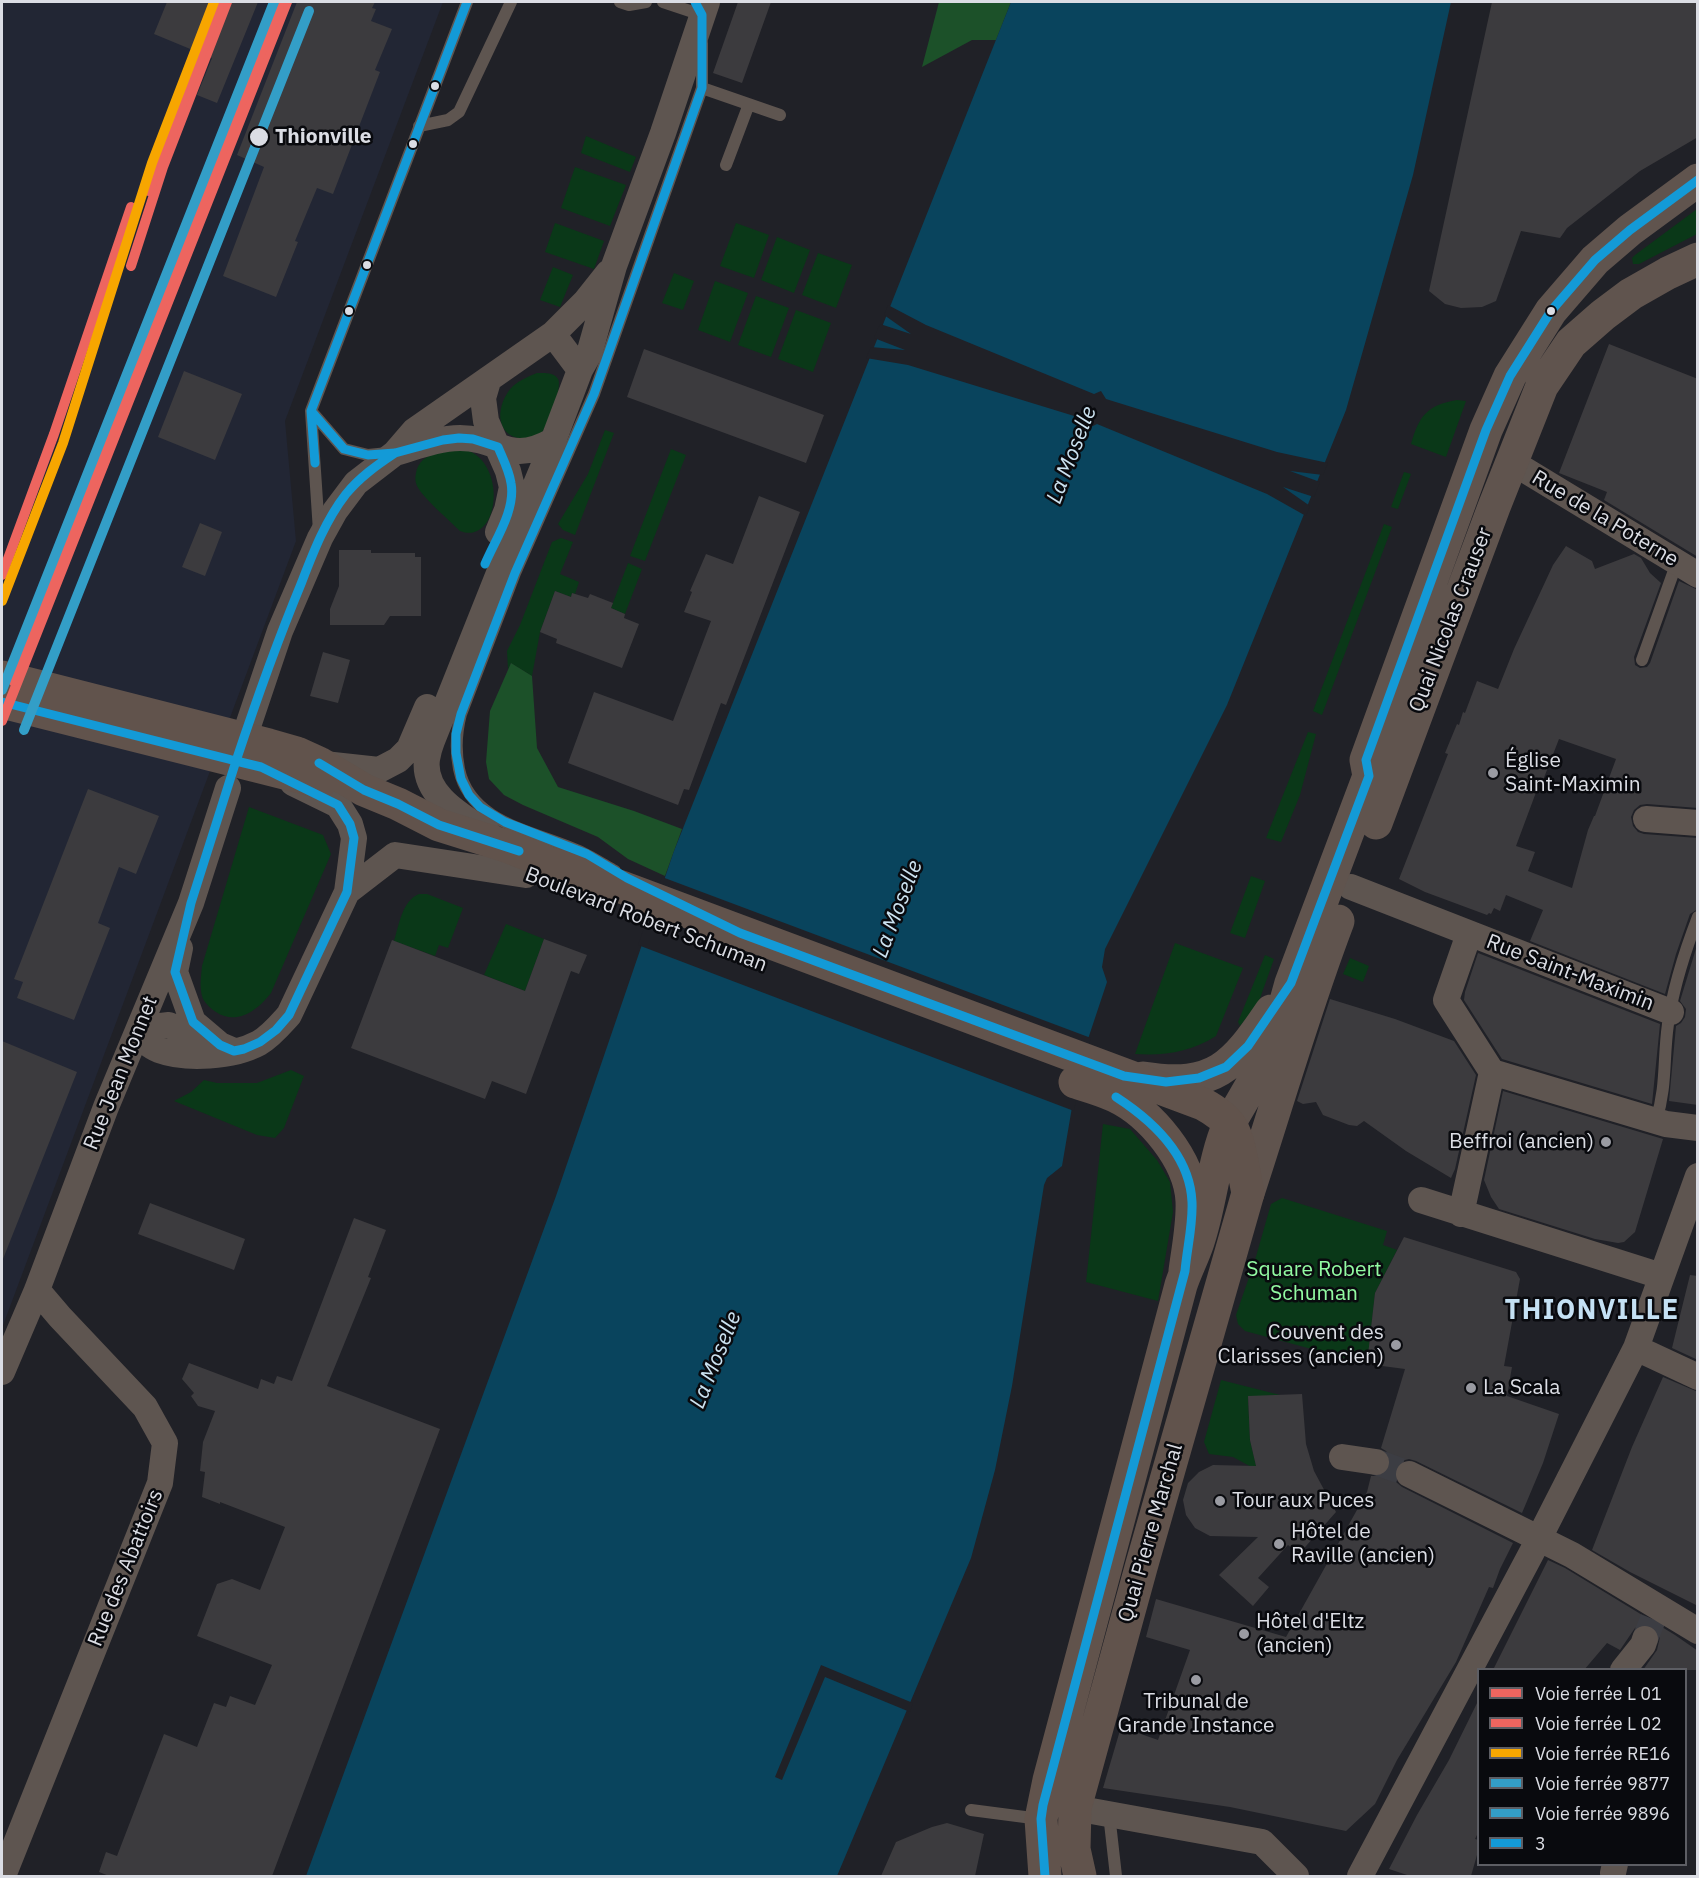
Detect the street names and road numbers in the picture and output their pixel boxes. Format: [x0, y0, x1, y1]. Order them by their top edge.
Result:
street label: Rue de la Poterne [1527, 465, 1683, 573]
street label: Quai Nicolas Crauser [1404, 524, 1498, 716]
street label: Boulevard Robert Schuman [521, 862, 771, 978]
street label: Rue Saint-Maximin [1483, 929, 1657, 1017]
street label: Rue Jean Monnet [79, 992, 163, 1154]
street label: Quai Pierre Marchal [1113, 1441, 1189, 1625]
street label: Rue des Abattoirs [83, 1486, 169, 1650]

